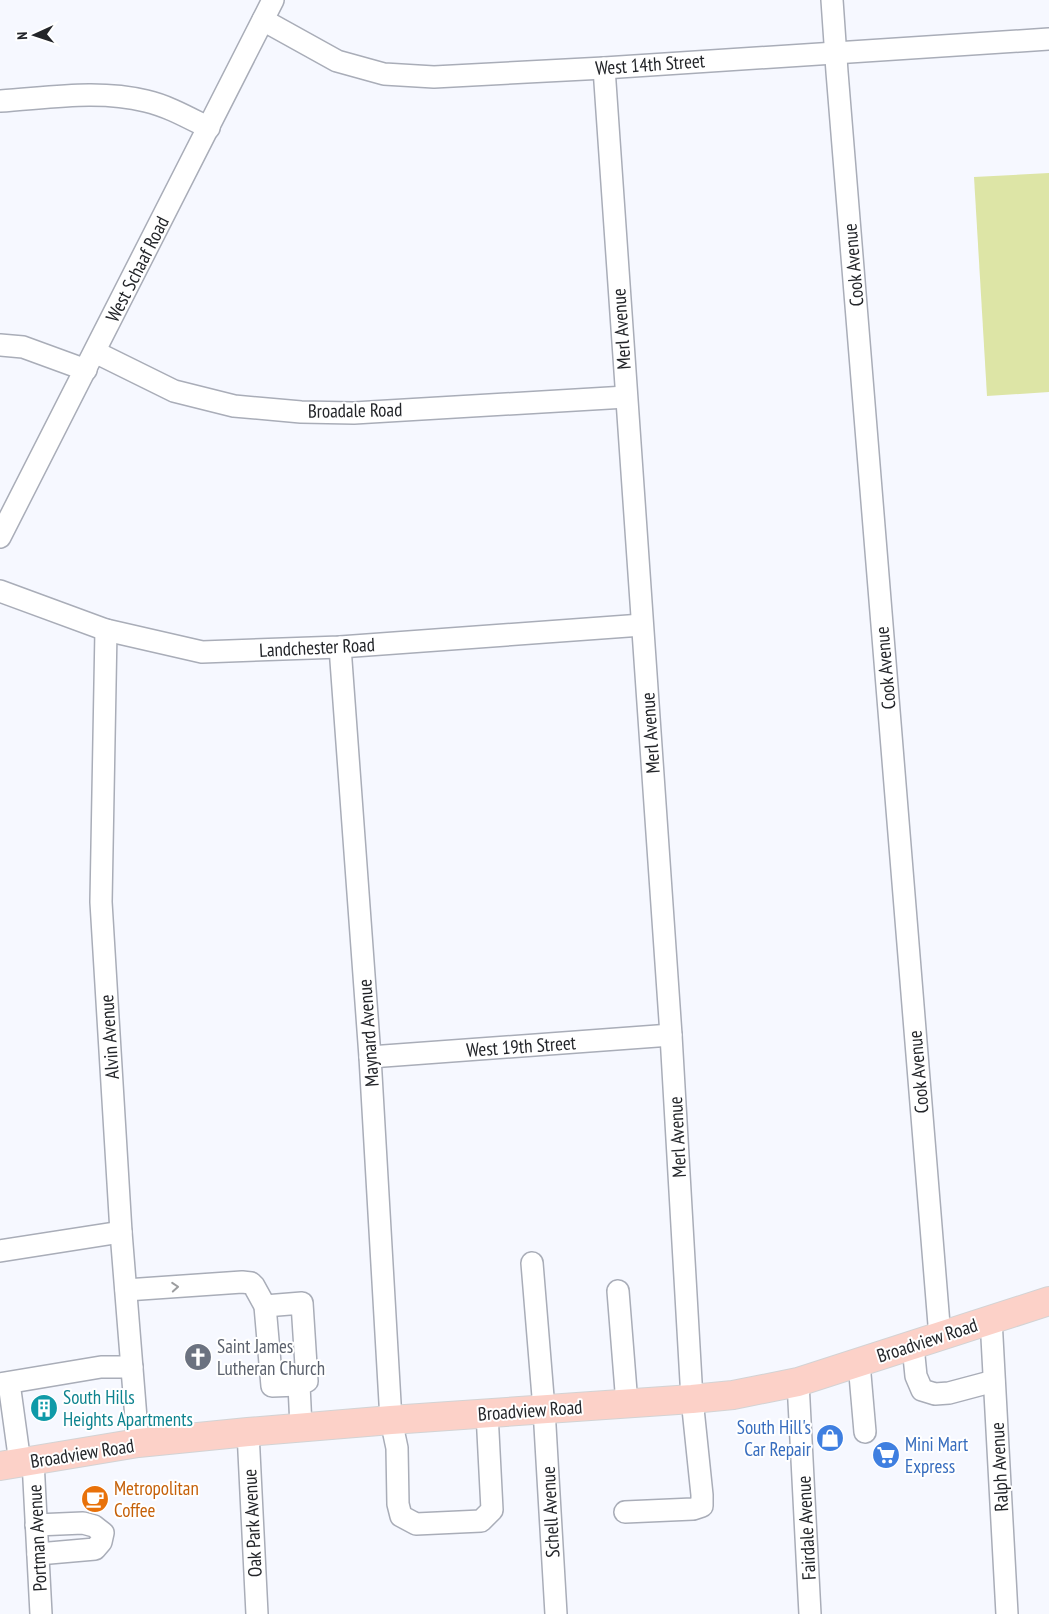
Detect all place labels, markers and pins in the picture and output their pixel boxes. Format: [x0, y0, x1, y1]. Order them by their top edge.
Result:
place label: Saint James Lutheran Church [217, 1334, 325, 1380]
church icon: Saint James Lutheran Church [183, 1342, 213, 1372]
place label: South Hills Heights Apartments [63, 1385, 193, 1431]
building icon: South Hills Heights Apartments [29, 1393, 59, 1423]
place label: South Hill's Car Repair [737, 1415, 812, 1461]
shop icon: South Hill's Car Repair [815, 1423, 845, 1453]
place label: Mini Mart Express [905, 1432, 969, 1478]
supermarket icon: Mini Mart Express [871, 1440, 901, 1470]
place label: Metropolitan Coffee [114, 1476, 199, 1522]
cafe icon: Metropolitan Coffee [80, 1484, 110, 1514]

